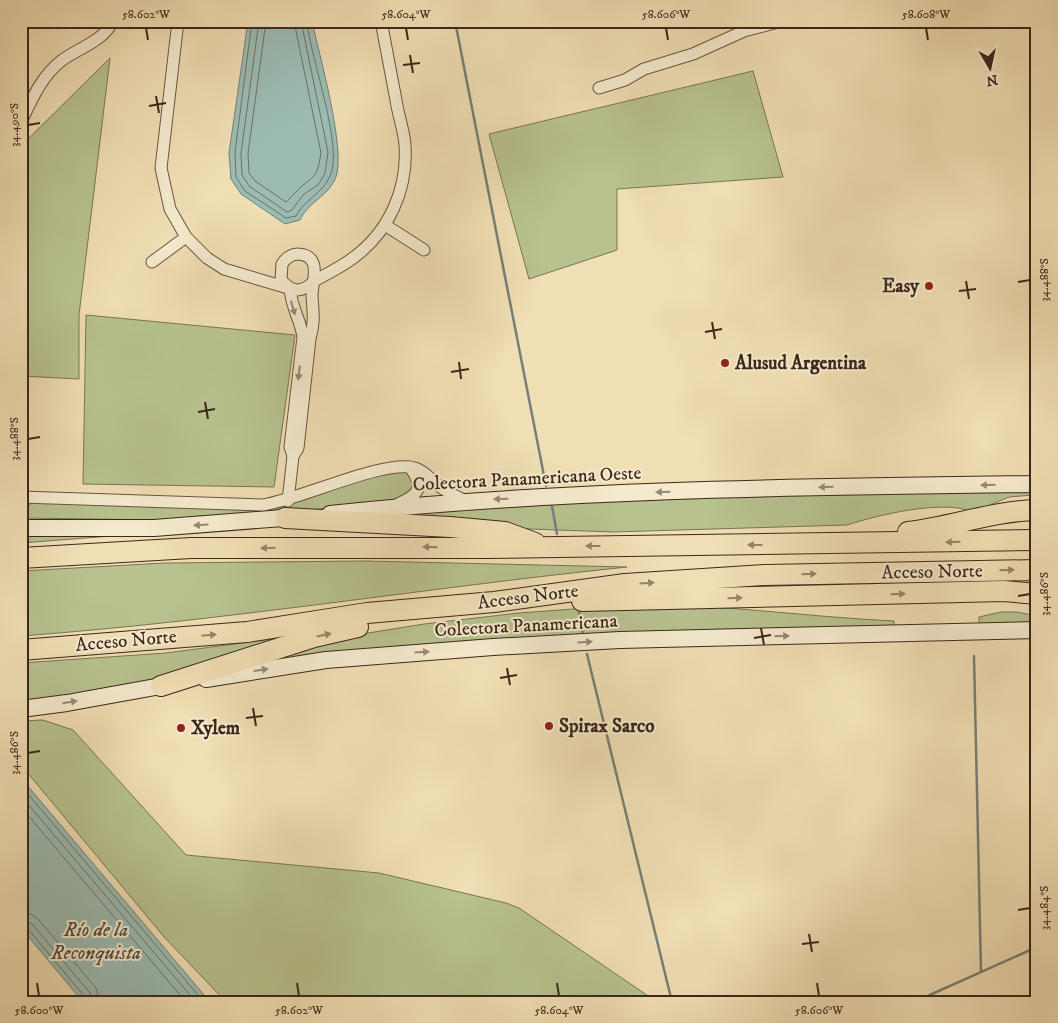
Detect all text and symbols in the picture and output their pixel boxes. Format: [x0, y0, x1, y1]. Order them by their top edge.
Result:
text: 58.602°W [122, 7, 171, 22]
text: 58.604°W [381, 7, 432, 22]
text: 58.606°W [642, 7, 691, 22]
text: 58.608°W [902, 7, 951, 22]
north arrow [966, 42, 1016, 92]
text: N [984, 70, 999, 90]
text: 34.490°S [7, 103, 22, 147]
text: 34.488°S [1037, 258, 1052, 302]
place label: Easy [882, 275, 920, 298]
marker: Easy [923, 280, 935, 292]
one-way arrow [290, 300, 298, 315]
place label: Alusud Argentina [734, 352, 867, 375]
marker: Alusud Argentina [719, 357, 731, 369]
one-way arrow [295, 366, 303, 382]
text: 34.488°S [7, 417, 22, 461]
street label: Colectora Panamericana Oeste [412, 462, 642, 496]
one-way arrow [980, 481, 996, 489]
one-way arrow [817, 483, 833, 491]
one-way arrow [655, 488, 671, 496]
one-way arrow [492, 495, 508, 503]
one-way arrow [193, 521, 209, 529]
one-way arrow [945, 538, 961, 546]
one-way arrow [584, 542, 600, 550]
one-way arrow [747, 542, 763, 550]
one-way arrow [422, 543, 438, 551]
one-way arrow [259, 544, 275, 552]
street label: Acceso Norte [881, 560, 983, 584]
one-way arrow [999, 566, 1015, 574]
one-way arrow [801, 570, 817, 578]
text: 34.486°S [1037, 572, 1052, 616]
one-way arrow [639, 578, 655, 586]
street label: Acceso Norte [476, 579, 580, 615]
one-way arrow [890, 589, 906, 597]
one-way arrow [727, 594, 743, 602]
street label: Colectora Panamericana [434, 610, 618, 642]
street label: Acceso Norte [74, 625, 178, 657]
one-way arrow [202, 630, 218, 638]
one-way arrow [317, 630, 333, 638]
one-way arrow [774, 631, 790, 639]
one-way arrow [577, 637, 593, 645]
one-way arrow [415, 647, 431, 655]
one-way arrow [253, 666, 269, 674]
one-way arrow [62, 698, 78, 706]
place label: Spirax Sarco [559, 715, 654, 738]
place label: Xylem [191, 717, 241, 740]
marker: Spirax Sarco [543, 720, 555, 732]
marker: Xylem [175, 722, 187, 734]
text: 34.486°S [7, 731, 22, 775]
text: 34.484°S [1037, 886, 1052, 930]
water label: Río de la Reconquista [50, 918, 141, 966]
text: 58.600°W [15, 1003, 64, 1018]
text: 58.602°W [275, 1003, 324, 1018]
text: 58.604°W [534, 1003, 585, 1018]
text: 58.606°W [795, 1003, 844, 1018]

